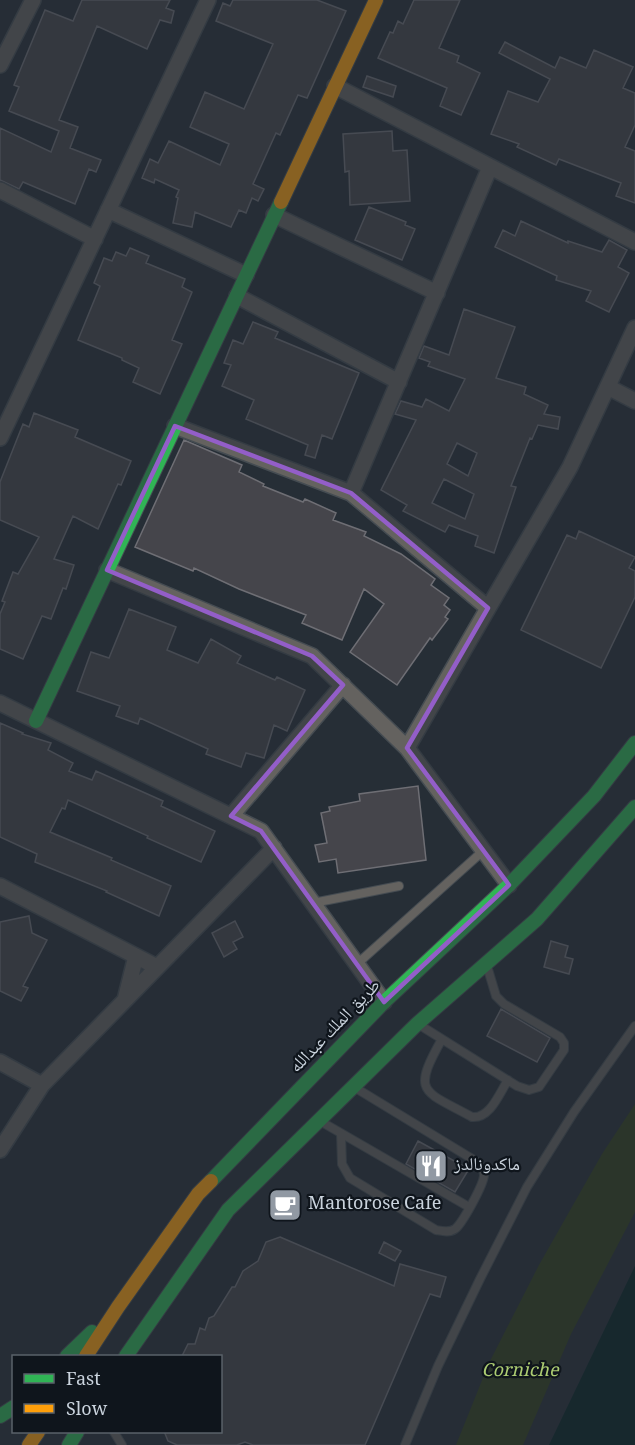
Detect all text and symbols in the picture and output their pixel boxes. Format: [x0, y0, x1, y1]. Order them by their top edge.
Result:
street label: طريق الملك عبدالله [283, 973, 389, 1081]
restaurant icon: ماكدونالدز [413, 1148, 449, 1184]
place label: ماكدونالدز [453, 1151, 520, 1181]
cafe icon: Mantorose Cafe [267, 1187, 303, 1223]
place label: Mantorose Cafe [308, 1190, 441, 1220]
legend [12, 1355, 222, 1433]
park label: Corniche [481, 1357, 560, 1387]
text: Fast [66, 1366, 101, 1396]
text: Slow [66, 1396, 108, 1426]

